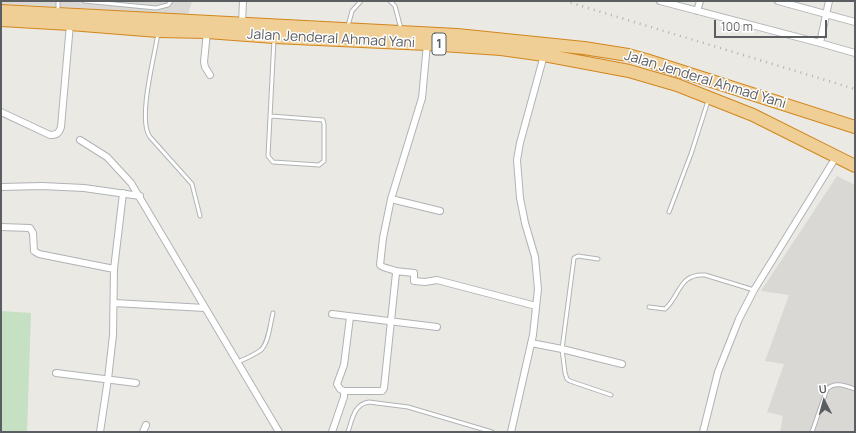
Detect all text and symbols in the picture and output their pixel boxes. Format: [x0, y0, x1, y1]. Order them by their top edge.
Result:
scale bar [716, 12, 829, 38]
text: 100 m [721, 18, 753, 35]
street label: Jalan Jenderal Ahmad Yani [247, 26, 415, 52]
road number: 1 [432, 33, 446, 55]
street label: Jalan Jenderal Ahmad Yani [622, 47, 788, 113]
north arrow [804, 381, 844, 421]
text: U [818, 381, 827, 396]

